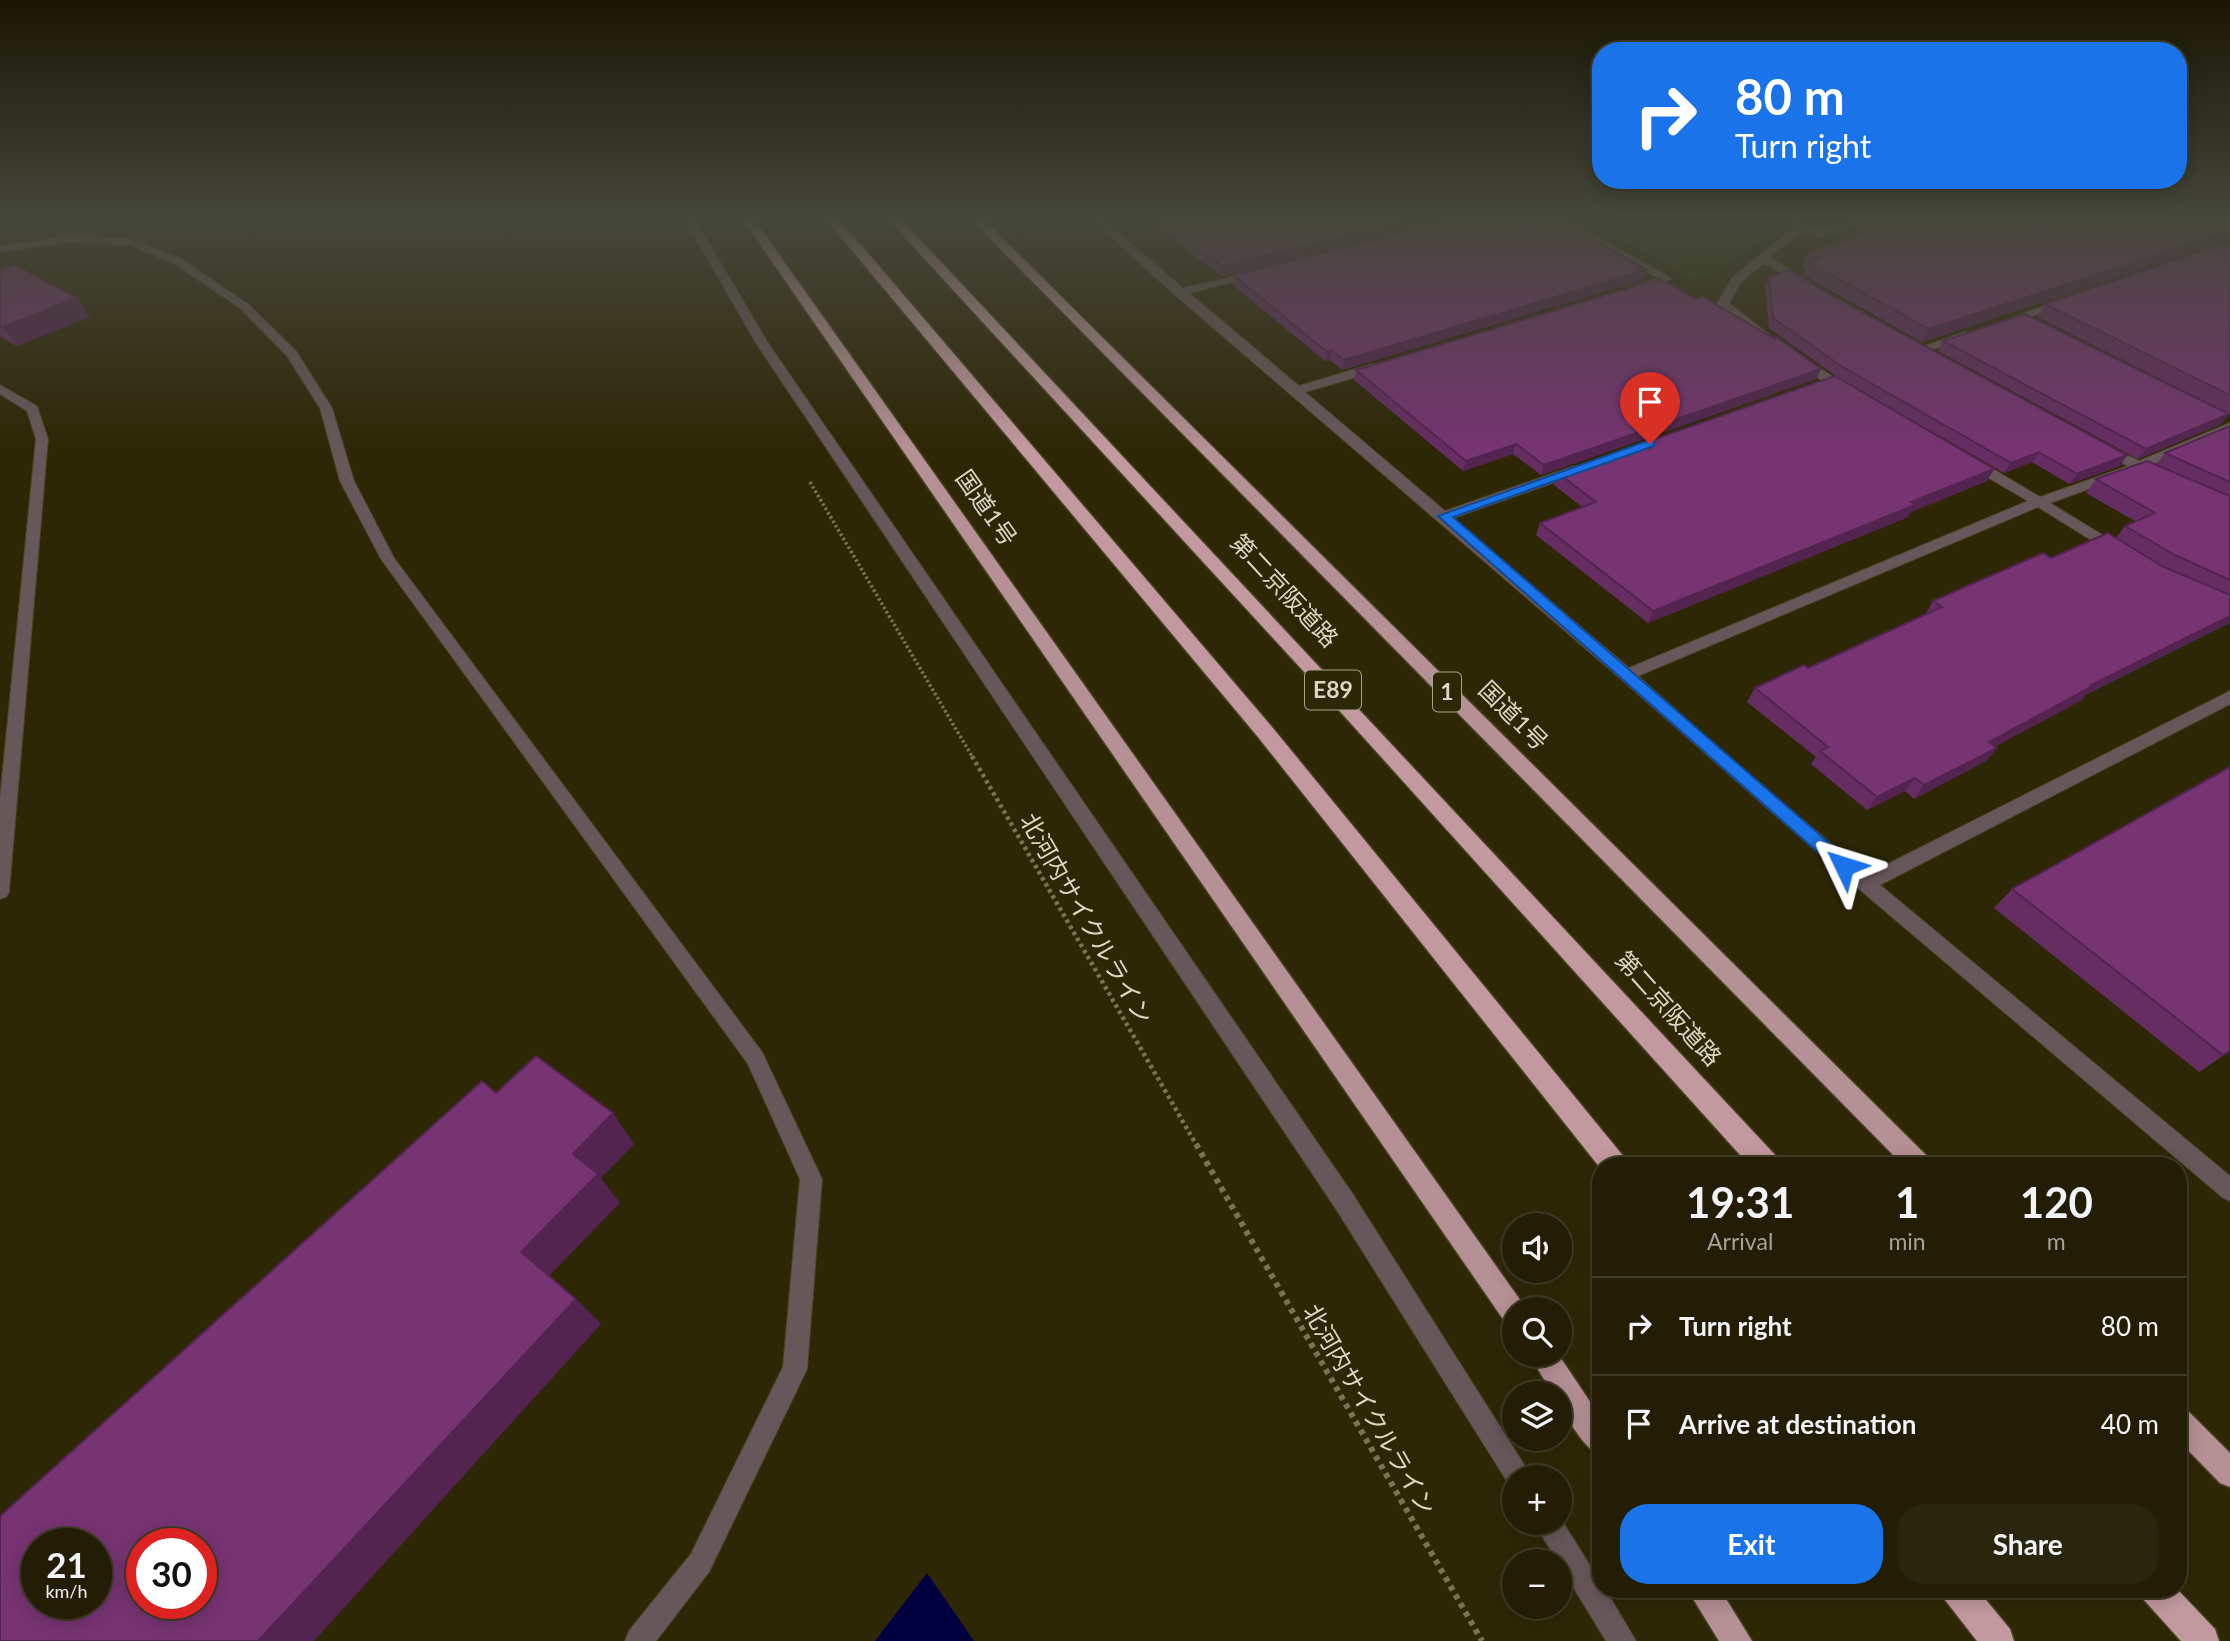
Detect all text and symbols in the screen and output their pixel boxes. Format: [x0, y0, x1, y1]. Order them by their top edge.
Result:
text: 80 m [1735, 67, 1845, 125]
icon: right [1620, 70, 1711, 161]
text: Turn right [1735, 126, 1871, 165]
pin [1620, 372, 1680, 444]
icon: arrive [1631, 383, 1669, 421]
street label: 国道1号 [951, 464, 1024, 551]
street label: 第二京阪道路 [1225, 527, 1345, 653]
road number: E89 [1305, 670, 1361, 710]
road number: 1 [1433, 672, 1461, 712]
street label: 国道1号 [1473, 674, 1555, 756]
street label: 北河内サイクルライン [1015, 808, 1160, 1029]
position arrow [1807, 829, 1881, 903]
street label: 第二京阪道路 [1610, 945, 1728, 1071]
text: 19:31 [1686, 1177, 1794, 1227]
text: 1 [1895, 1177, 1919, 1227]
text: 120 [2020, 1177, 2093, 1227]
map controls [1502, 1213, 1572, 1619]
button: sound [1502, 1213, 1572, 1283]
text: Arrival [1707, 1227, 1773, 1255]
text: min [1888, 1227, 1926, 1255]
text: m [2047, 1227, 2066, 1255]
button: search [1502, 1297, 1572, 1367]
street label: 北河内サイクルライン [1298, 1299, 1443, 1520]
icon: right [1620, 1307, 1658, 1345]
text: Turn right [1679, 1310, 1792, 1342]
text: 80 m [2101, 1310, 2159, 1342]
button: layers [1502, 1381, 1572, 1451]
icon: arrive [1620, 1405, 1658, 1443]
text: Arrive at destination [1679, 1408, 1916, 1440]
text: 40 m [2101, 1408, 2159, 1440]
button: + [1502, 1465, 1572, 1535]
button: Exit [1620, 1504, 1883, 1584]
button: Share [1897, 1504, 2159, 1584]
speed limit sign: 30 [126, 1528, 217, 1619]
text: 21 [46, 1543, 87, 1585]
button: − [1502, 1549, 1572, 1619]
text: km/h [45, 1580, 88, 1602]

